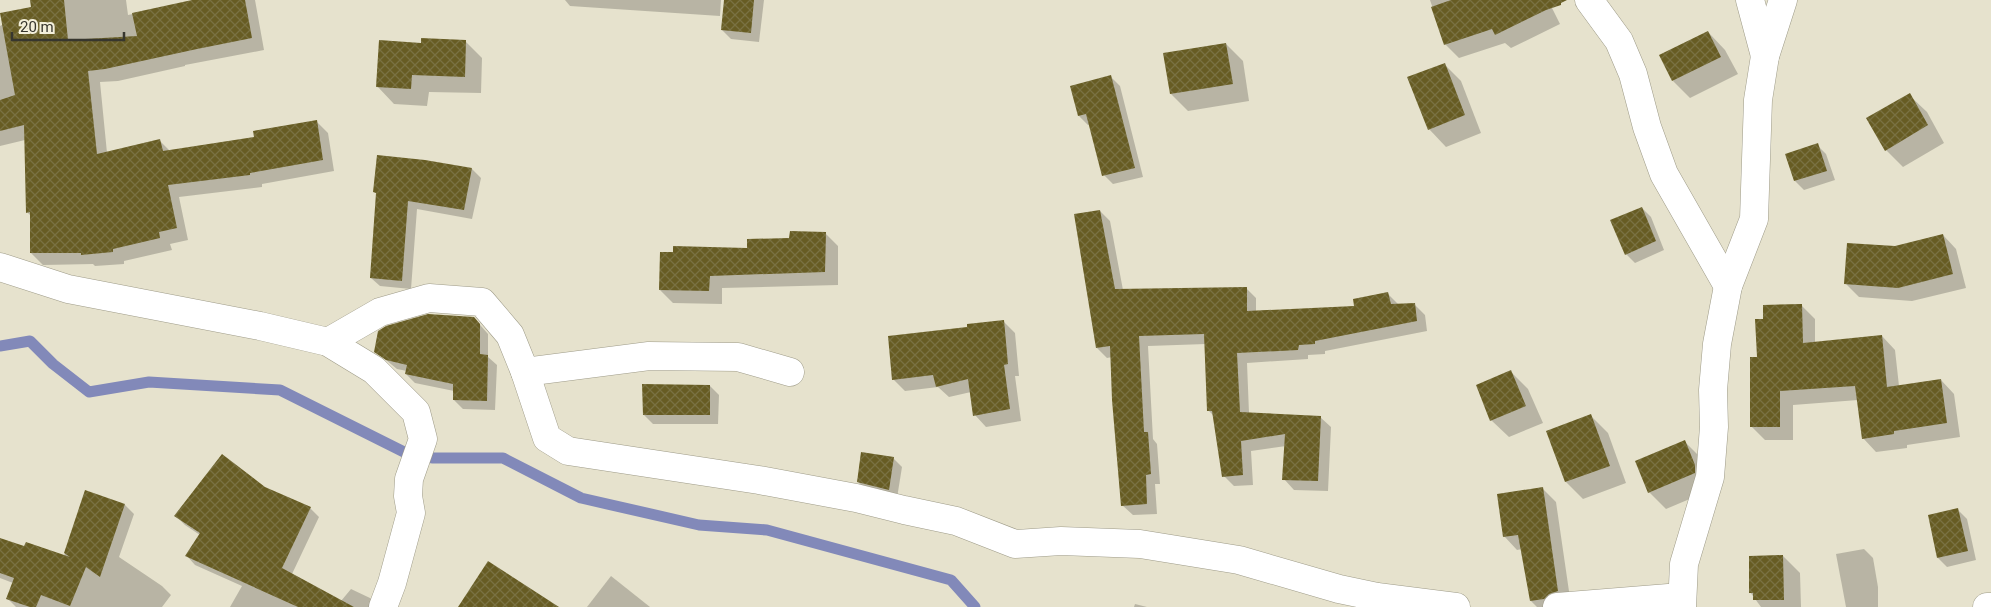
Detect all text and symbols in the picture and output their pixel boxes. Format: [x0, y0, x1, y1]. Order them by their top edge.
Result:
scale bar [12, 10, 125, 42]
text: 20 m [20, 18, 54, 36]

